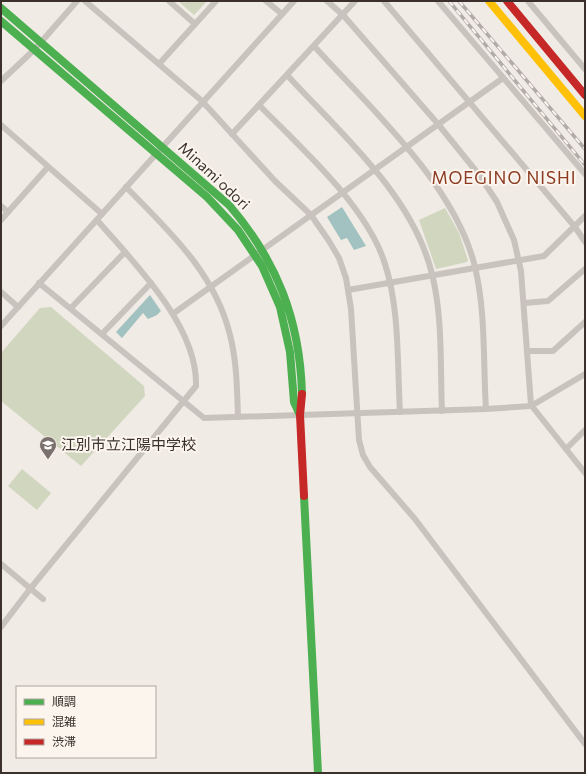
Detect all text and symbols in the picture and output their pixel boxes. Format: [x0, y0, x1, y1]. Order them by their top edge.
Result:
street label: Minami odori [175, 138, 254, 213]
district label: MOEGINO NISHI [431, 167, 577, 188]
school or university icon: 江別市立江陽中学校 [38, 435, 58, 460]
place label: 江別市立江陽中学校 [61, 435, 196, 453]
legend [16, 686, 156, 758]
text: 順調 [52, 694, 76, 708]
text: 混雑 [52, 714, 76, 728]
text: 渋滞 [52, 734, 76, 748]

